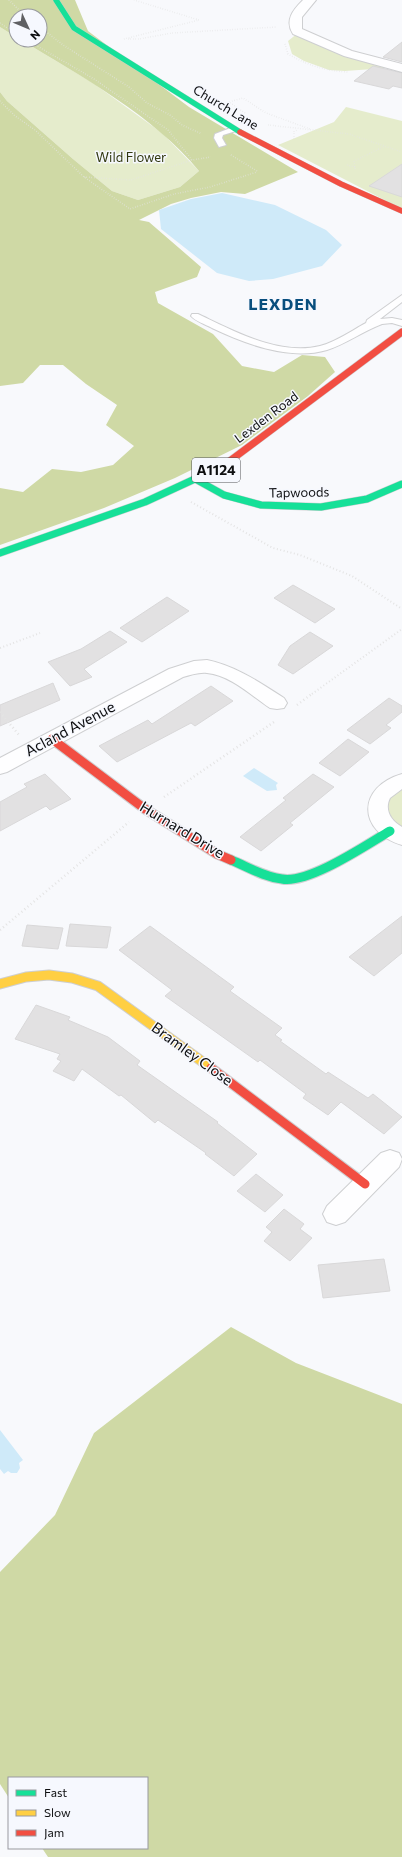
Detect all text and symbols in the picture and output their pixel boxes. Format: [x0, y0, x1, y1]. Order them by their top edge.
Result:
north arrow [8, 8, 48, 48]
text: N [28, 28, 43, 43]
street label: Church Lane [190, 81, 262, 133]
park label: Wild Flower [96, 149, 166, 165]
district label: LEXDEN [248, 294, 318, 313]
street label: Lexden Road [231, 388, 301, 446]
road number: A1124 [192, 458, 240, 482]
street label: Tapwoods [269, 483, 330, 501]
street label: Acland Avenue [22, 697, 118, 759]
street label: Hurnard Drive [137, 797, 228, 862]
street label: Bramley Close [148, 1018, 237, 1089]
legend [8, 1777, 148, 1849]
text: Fast [44, 1785, 67, 1799]
text: Slow [44, 1805, 71, 1819]
text: Jam [44, 1825, 64, 1840]

